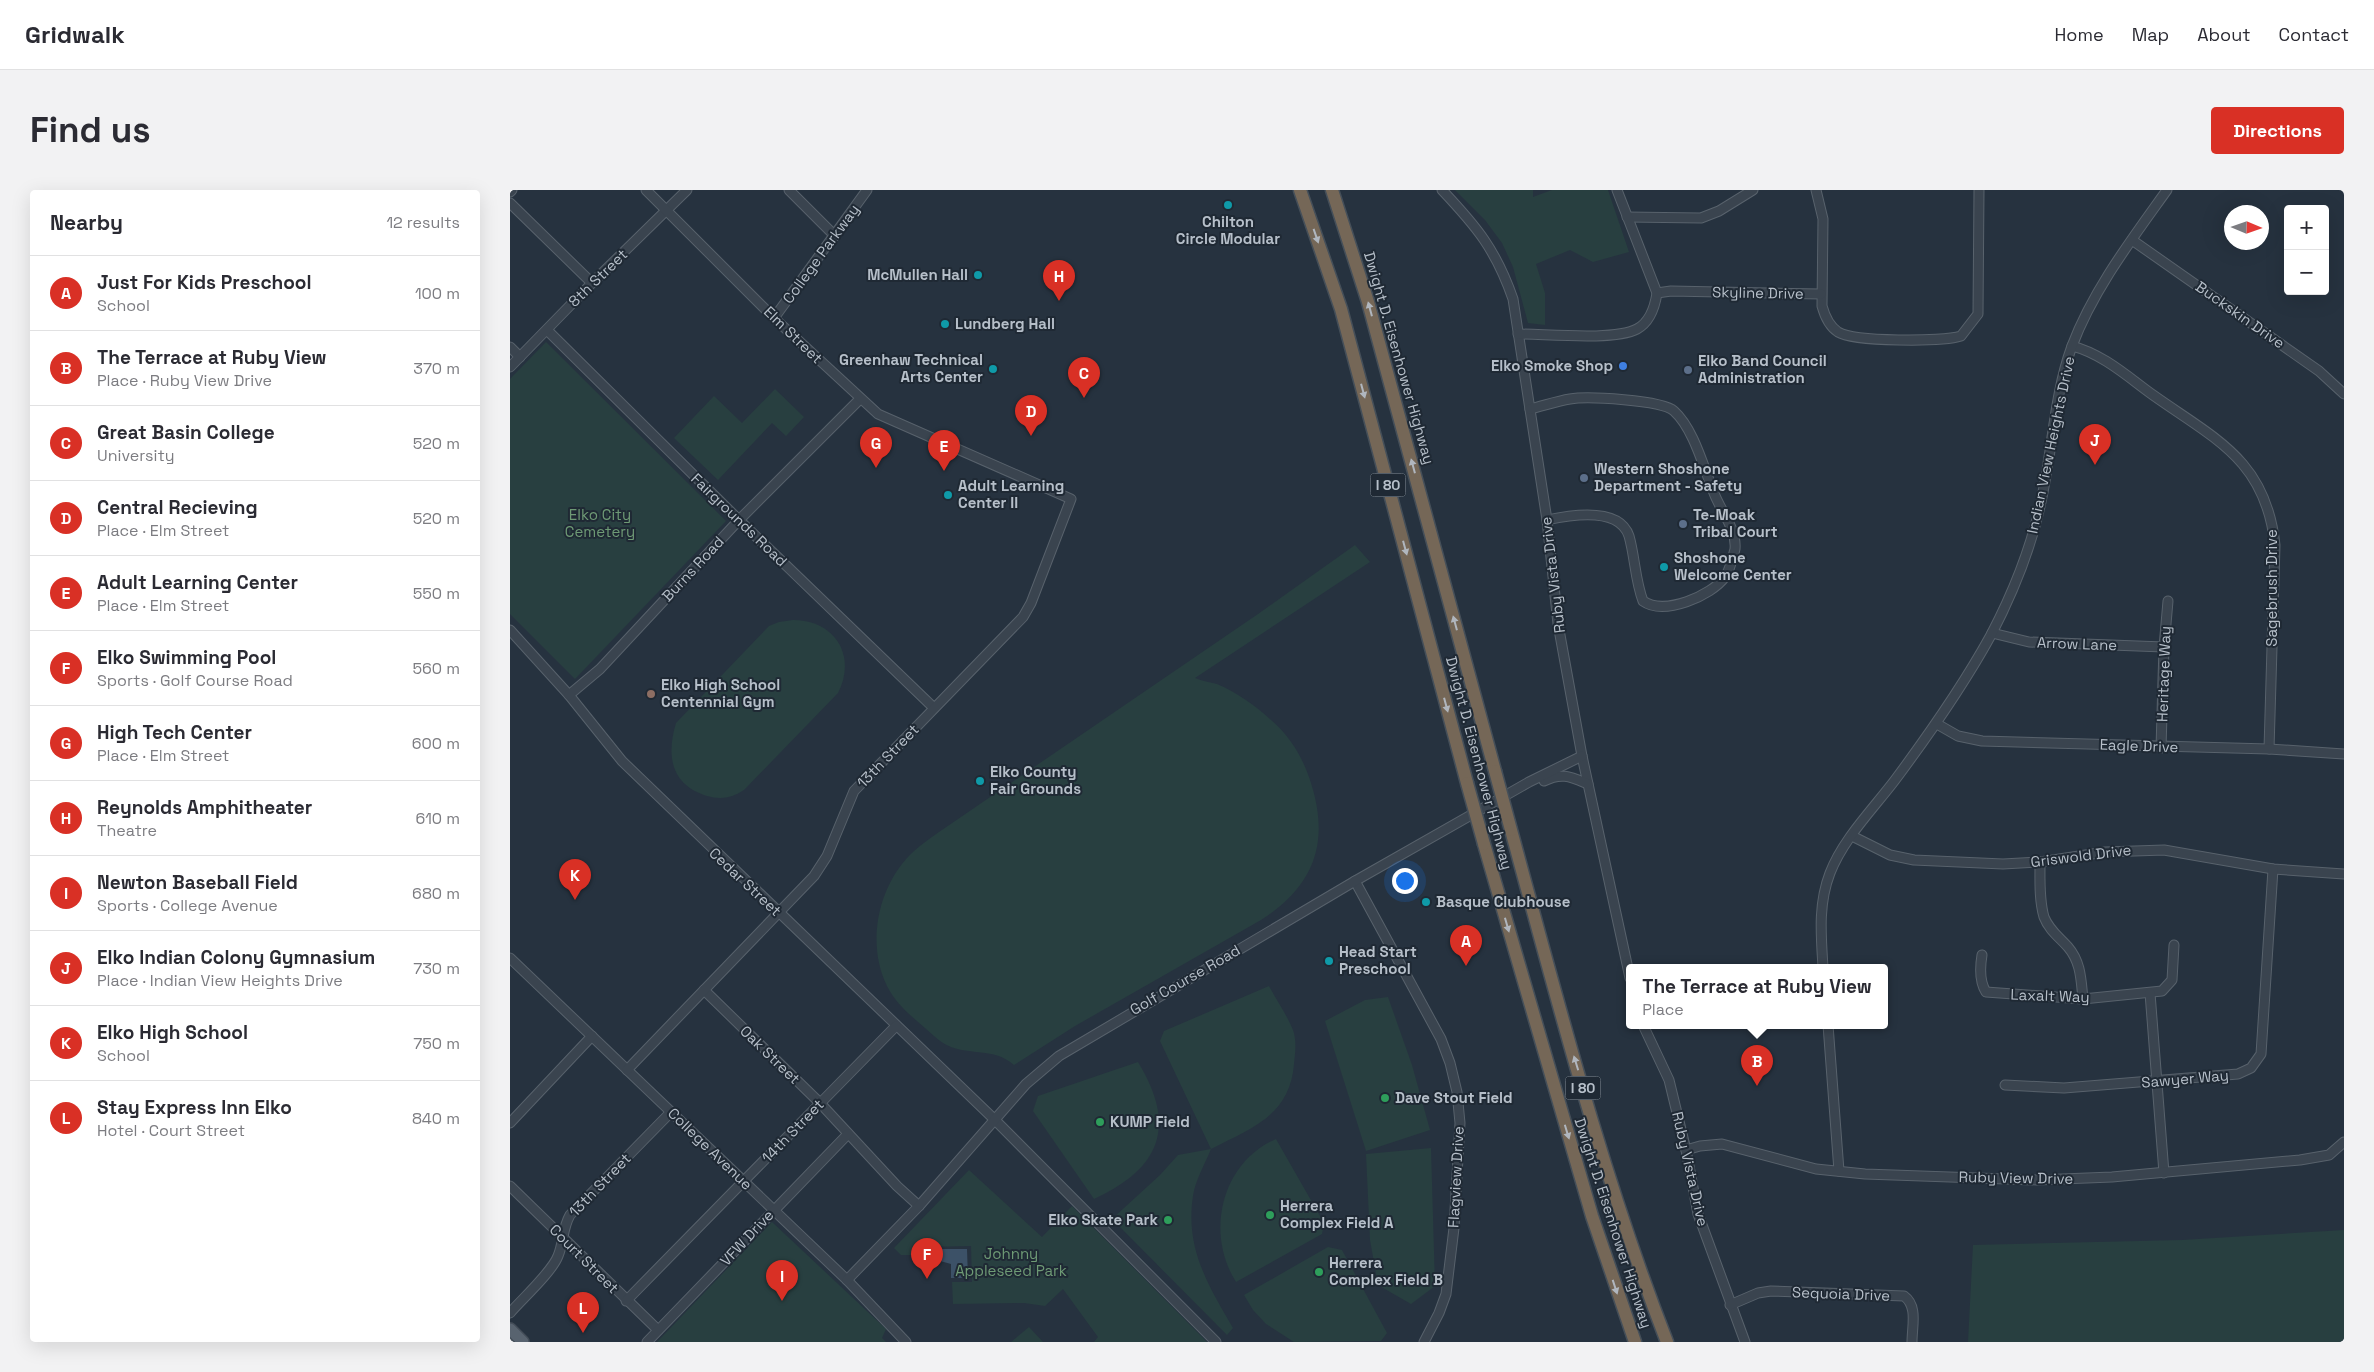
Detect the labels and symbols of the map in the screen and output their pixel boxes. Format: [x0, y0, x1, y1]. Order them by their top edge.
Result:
marker: Chilton Circle Modular [1222, 199, 1234, 211]
street label: College Parkway [778, 200, 863, 307]
north arrow [2224, 205, 2269, 250]
place label: Chilton Circle Modular [1176, 212, 1280, 248]
one-way arrow [1312, 229, 1320, 244]
street label: 8th Street [564, 245, 631, 311]
street label: Dwight D. Eisenhower Highway [1360, 249, 1439, 466]
pin: H [1043, 260, 1075, 301]
place label: McMullen Hall [867, 265, 968, 284]
marker: McMullen Hall [972, 269, 984, 281]
street label: Buckskin Drive [2192, 277, 2289, 352]
street label: Skyline Drive [1712, 282, 1804, 303]
street label: Elm Street [760, 302, 827, 367]
one-way arrow [1366, 302, 1374, 317]
place label: Lundberg Hall [955, 314, 1055, 333]
marker: Lundberg Hall [939, 318, 951, 330]
place label: Greenhaw Technical Arts Center [839, 350, 983, 386]
place label: Elko Band Council Administration [1698, 351, 1827, 387]
street label: Indian View Heights Drive [2022, 354, 2079, 535]
place label: Elko Smoke Shop [1491, 356, 1613, 375]
pin: C [1068, 357, 1100, 398]
marker: Elko Smoke Shop [1617, 360, 1629, 372]
marker: Greenhaw Technical Arts Center [987, 363, 999, 375]
marker: Elko Band Council Administration [1682, 364, 1694, 376]
one-way arrow [1359, 384, 1367, 399]
pin: D [1015, 395, 1047, 436]
pin: J [2079, 424, 2111, 465]
pin: G [860, 427, 892, 468]
pin: E [928, 430, 960, 471]
one-way arrow [1408, 458, 1416, 473]
place label: Western Shoshone Department - Safety [1594, 459, 1742, 495]
street label: Fairgrounds Road [687, 469, 791, 570]
marker: Western Shoshone Department - Safety [1578, 472, 1590, 484]
road number: I 80 [1370, 474, 1406, 496]
place label: Adult Learning Center II [958, 476, 1064, 512]
marker: Adult Learning Center II [942, 489, 954, 501]
park label: Elko City Cemetery [565, 505, 635, 541]
place label: Te-Moak Tribal Court [1693, 505, 1778, 541]
street label: Ruby Vista Drive [1536, 516, 1569, 634]
marker: Te-Moak Tribal Court [1677, 518, 1689, 530]
street label: Sagebrush Drive [2262, 529, 2281, 647]
street label: Burns Road [658, 532, 728, 605]
one-way arrow [1401, 541, 1409, 556]
place label: Shoshone Welcome Center [1674, 548, 1792, 584]
marker: Shoshone Welcome Center [1658, 561, 1670, 573]
one-way arrow [1450, 615, 1458, 630]
street label: Heritage Way [2152, 626, 2175, 722]
street label: Arrow Lane [2037, 633, 2118, 654]
street label: Dwight D. Eisenhower Highway [1442, 654, 1517, 872]
place label: Elko High School Centennial Gym [661, 675, 780, 711]
marker: Elko High School Centennial Gym [645, 688, 657, 700]
one-way arrow [1443, 698, 1451, 713]
street label: 13th Street [853, 720, 923, 791]
street label: Eagle Drive [2099, 735, 2179, 756]
place label: Elko County Fair Grounds [990, 762, 1081, 798]
marker: Elko County Fair Grounds [974, 775, 986, 787]
street label: Griswold Drive [2030, 840, 2132, 871]
street label: Cedar Street [705, 843, 786, 920]
pin: K [559, 859, 591, 900]
your location [1392, 868, 1418, 894]
place label: Basque Clubhouse [1436, 892, 1571, 911]
marker: Basque Clubhouse [1420, 896, 1432, 908]
one-way arrow [1503, 918, 1511, 933]
pin: A [1450, 925, 1482, 966]
street label: Golf Course Road [1126, 940, 1243, 1019]
place label: Head Start Preschool [1339, 942, 1417, 978]
marker: Head Start Preschool [1323, 955, 1335, 967]
street label: Laxalt Way [2010, 985, 2090, 1006]
street label: Oak Street [736, 1021, 805, 1088]
pin: B [1741, 1045, 1773, 1086]
one-way arrow [1571, 1055, 1579, 1070]
street label: Sawyer Way [2140, 1065, 2229, 1092]
road number: I 80 [1566, 1076, 1600, 1100]
place label: Dave Stout Field [1395, 1088, 1513, 1107]
marker: Dave Stout Field [1379, 1092, 1391, 1104]
street label: 14th Street [758, 1095, 828, 1167]
street label: College Avenue [664, 1104, 757, 1194]
street label: Ruby Vista Drive [1668, 1110, 1713, 1228]
place label: KUMP Field [1110, 1112, 1190, 1131]
street label: Dwight D. Eisenhower Highway [1570, 1115, 1657, 1331]
marker: KUMP Field [1094, 1116, 1106, 1128]
one-way arrow [1563, 1124, 1571, 1139]
street label: Flagview Drive [1443, 1125, 1468, 1228]
street label: 13th Street [565, 1149, 635, 1220]
street label: Ruby View Drive [1959, 1167, 2074, 1188]
place label: Herrera Complex Field A [1280, 1196, 1394, 1232]
street label: VFW Drive [716, 1205, 778, 1270]
marker: Herrera Complex Field A [1264, 1209, 1276, 1221]
place label: Elko Skate Park [1048, 1210, 1159, 1229]
marker: Elko Skate Park [1162, 1214, 1174, 1226]
street label: Court Street [546, 1220, 623, 1297]
pin: F [911, 1238, 943, 1279]
park label: Johnny Appleseed Park [955, 1244, 1067, 1280]
place label: Herrera Complex Field B [1329, 1253, 1443, 1289]
pin: I [766, 1260, 798, 1301]
marker: Herrera Complex Field B [1313, 1266, 1325, 1278]
one-way arrow [1612, 1279, 1619, 1294]
street label: Sequoia Drive [1792, 1282, 1891, 1305]
pin: L [567, 1292, 599, 1333]

